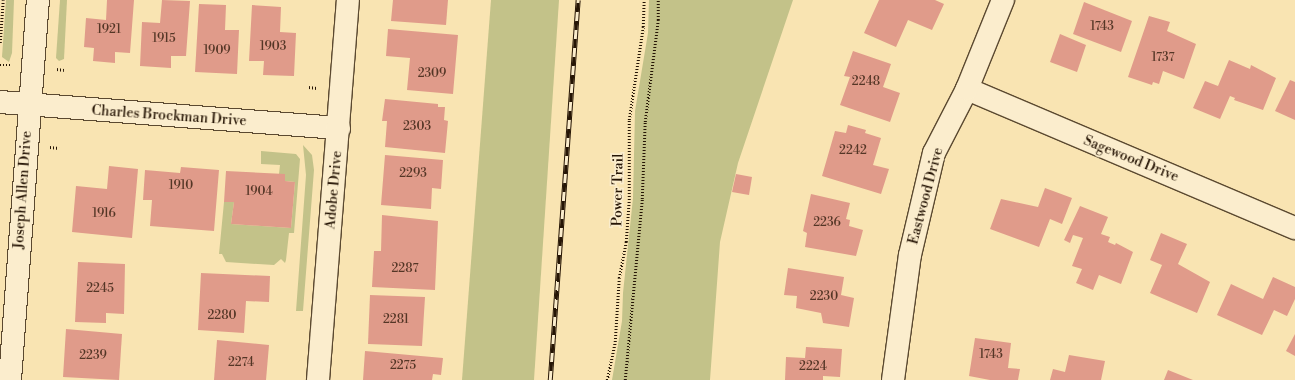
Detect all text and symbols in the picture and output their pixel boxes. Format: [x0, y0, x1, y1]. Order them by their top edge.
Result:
house number: 1743 [1090, 20, 1114, 34]
house number: 1921 [97, 23, 121, 37]
house number: 1915 [152, 32, 176, 46]
house number: 1903 [260, 40, 286, 54]
house number: 1909 [203, 44, 231, 58]
house number: 1737 [1152, 51, 1174, 65]
house number: 2309 [418, 67, 446, 81]
house number: 2248 [852, 75, 880, 89]
street label: Charles Brockman Drive [91, 102, 247, 130]
house number: 2303 [403, 120, 431, 134]
street label: Joseph Allen Drive [10, 130, 36, 250]
street label: Sagewood Drive [1081, 132, 1181, 186]
house number: 2242 [839, 144, 867, 158]
street label: Eastwood Drive [905, 146, 947, 246]
street label: Adobe Drive [322, 150, 346, 230]
street label: Power Trail [609, 153, 627, 227]
house number: 2293 [399, 167, 427, 181]
house number: 1910 [169, 179, 193, 193]
house number: 1904 [245, 185, 273, 199]
house number: 1916 [92, 207, 116, 221]
house number: 2236 [813, 216, 841, 230]
house number: 2287 [392, 262, 418, 276]
house number: 2245 [86, 282, 114, 296]
house number: 2230 [810, 290, 838, 304]
house number: 2280 [208, 309, 236, 323]
house number: 2281 [383, 313, 409, 327]
house number: 1743 [979, 348, 1003, 362]
house number: 2239 [79, 349, 107, 363]
house number: 2274 [228, 356, 254, 370]
house number: 2275 [390, 359, 416, 373]
house number: 2224 [799, 360, 827, 374]

